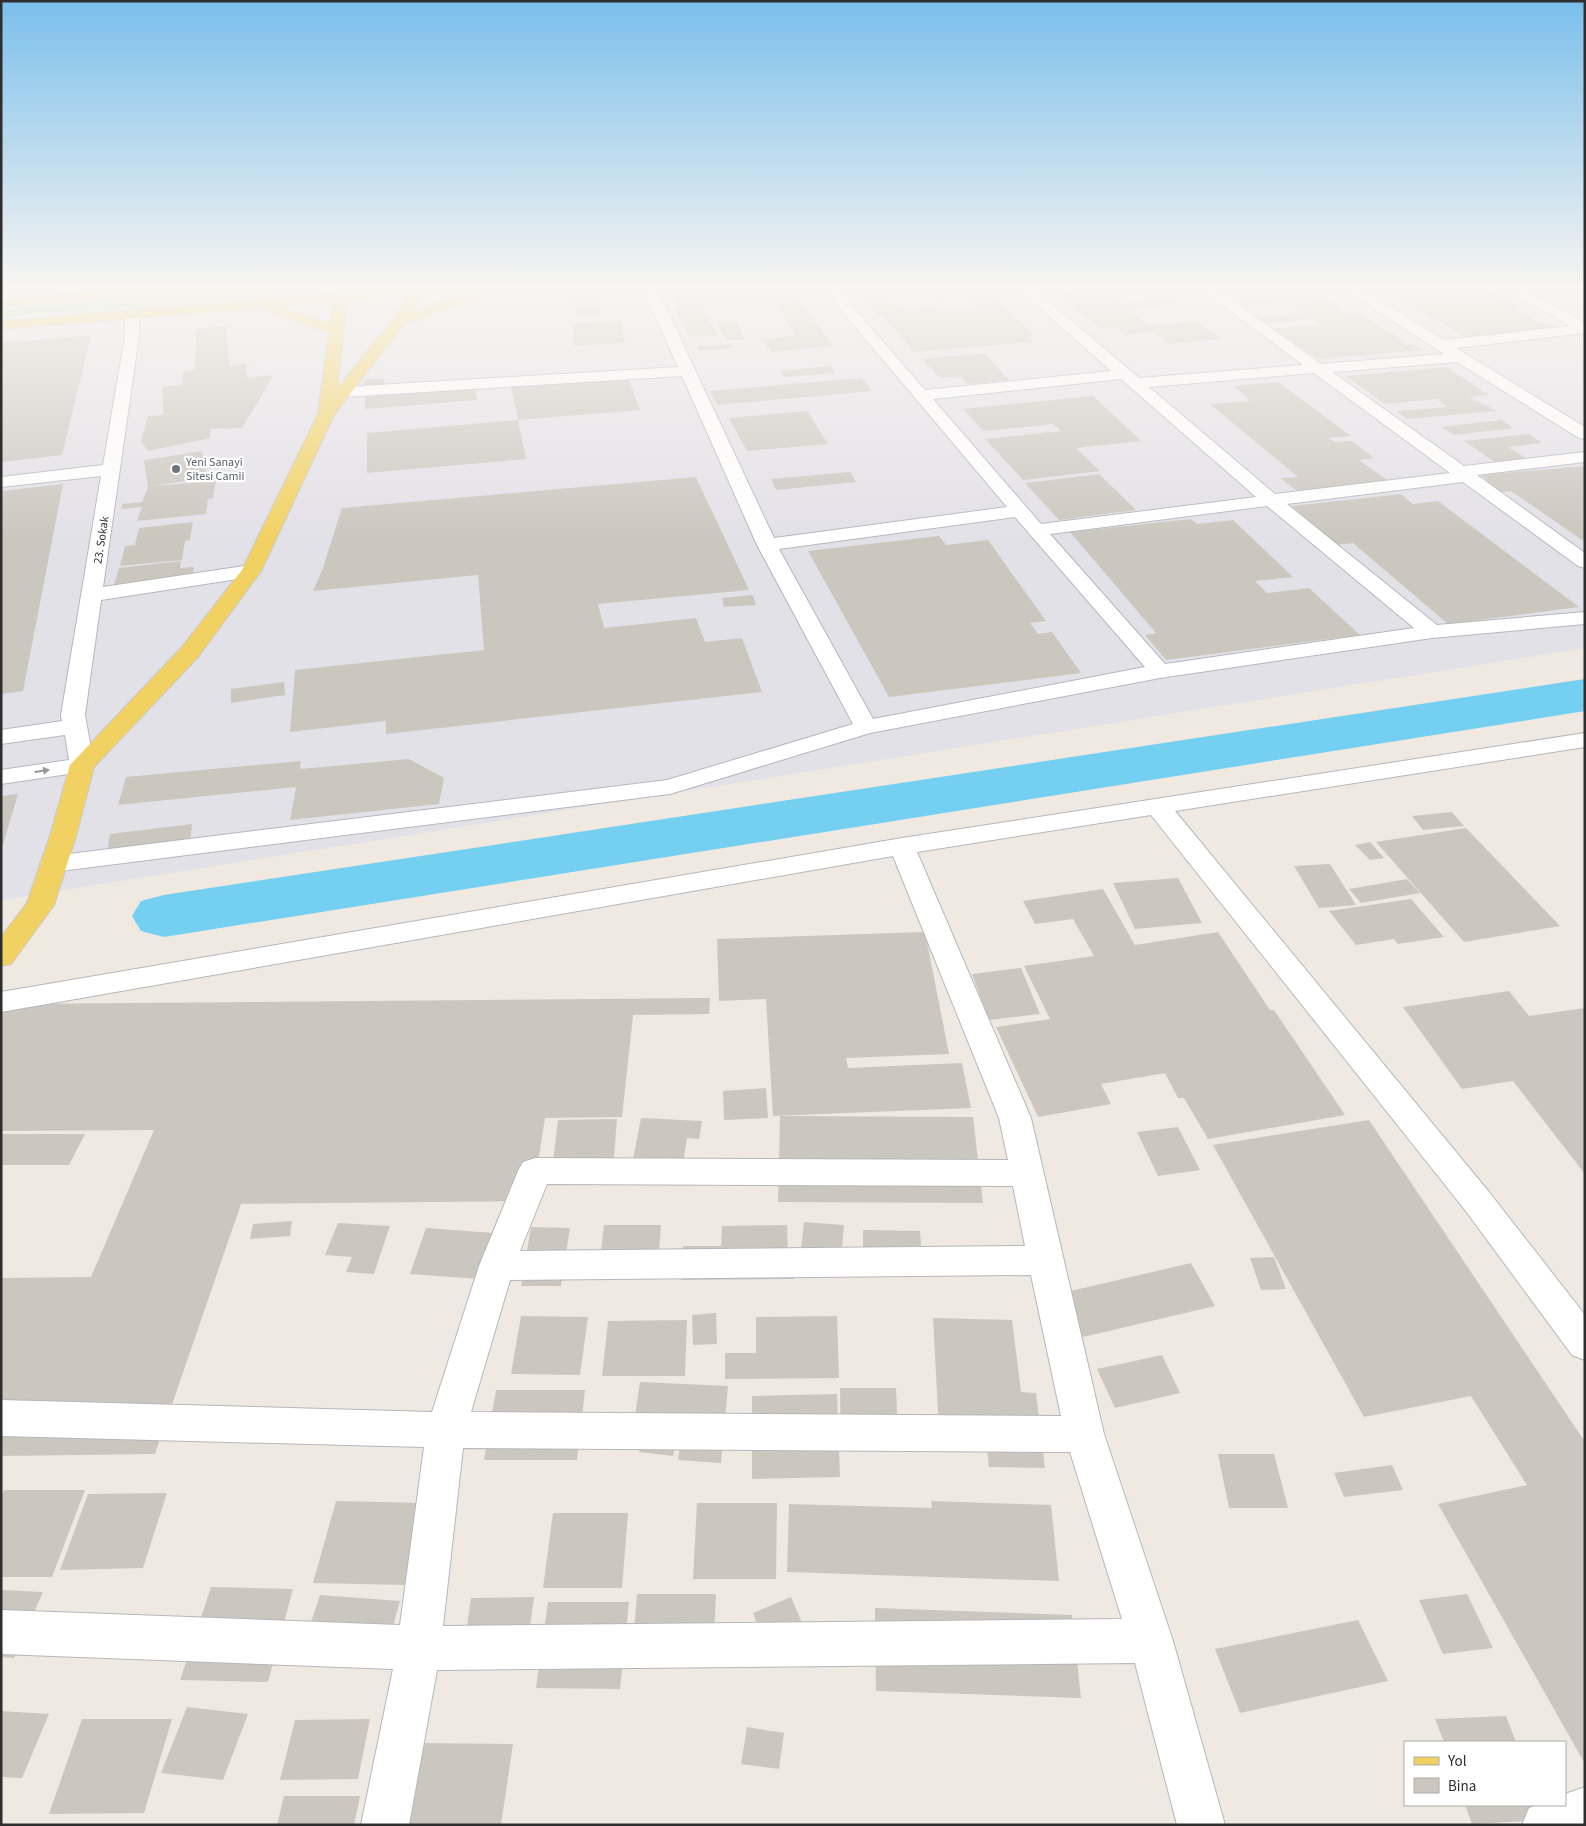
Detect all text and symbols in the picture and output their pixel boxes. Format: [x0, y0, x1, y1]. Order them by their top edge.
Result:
place label: Yeni Sanayi Sitesi Camii [185, 454, 244, 485]
marker: Yeni Sanayi Sitesi Camii [170, 463, 182, 475]
street label: 23. Sokak [89, 515, 114, 565]
one-way arrow [34, 767, 50, 775]
legend [1404, 1741, 1566, 1806]
text: Yol [1447, 1751, 1467, 1772]
text: Bina [1448, 1776, 1476, 1797]

